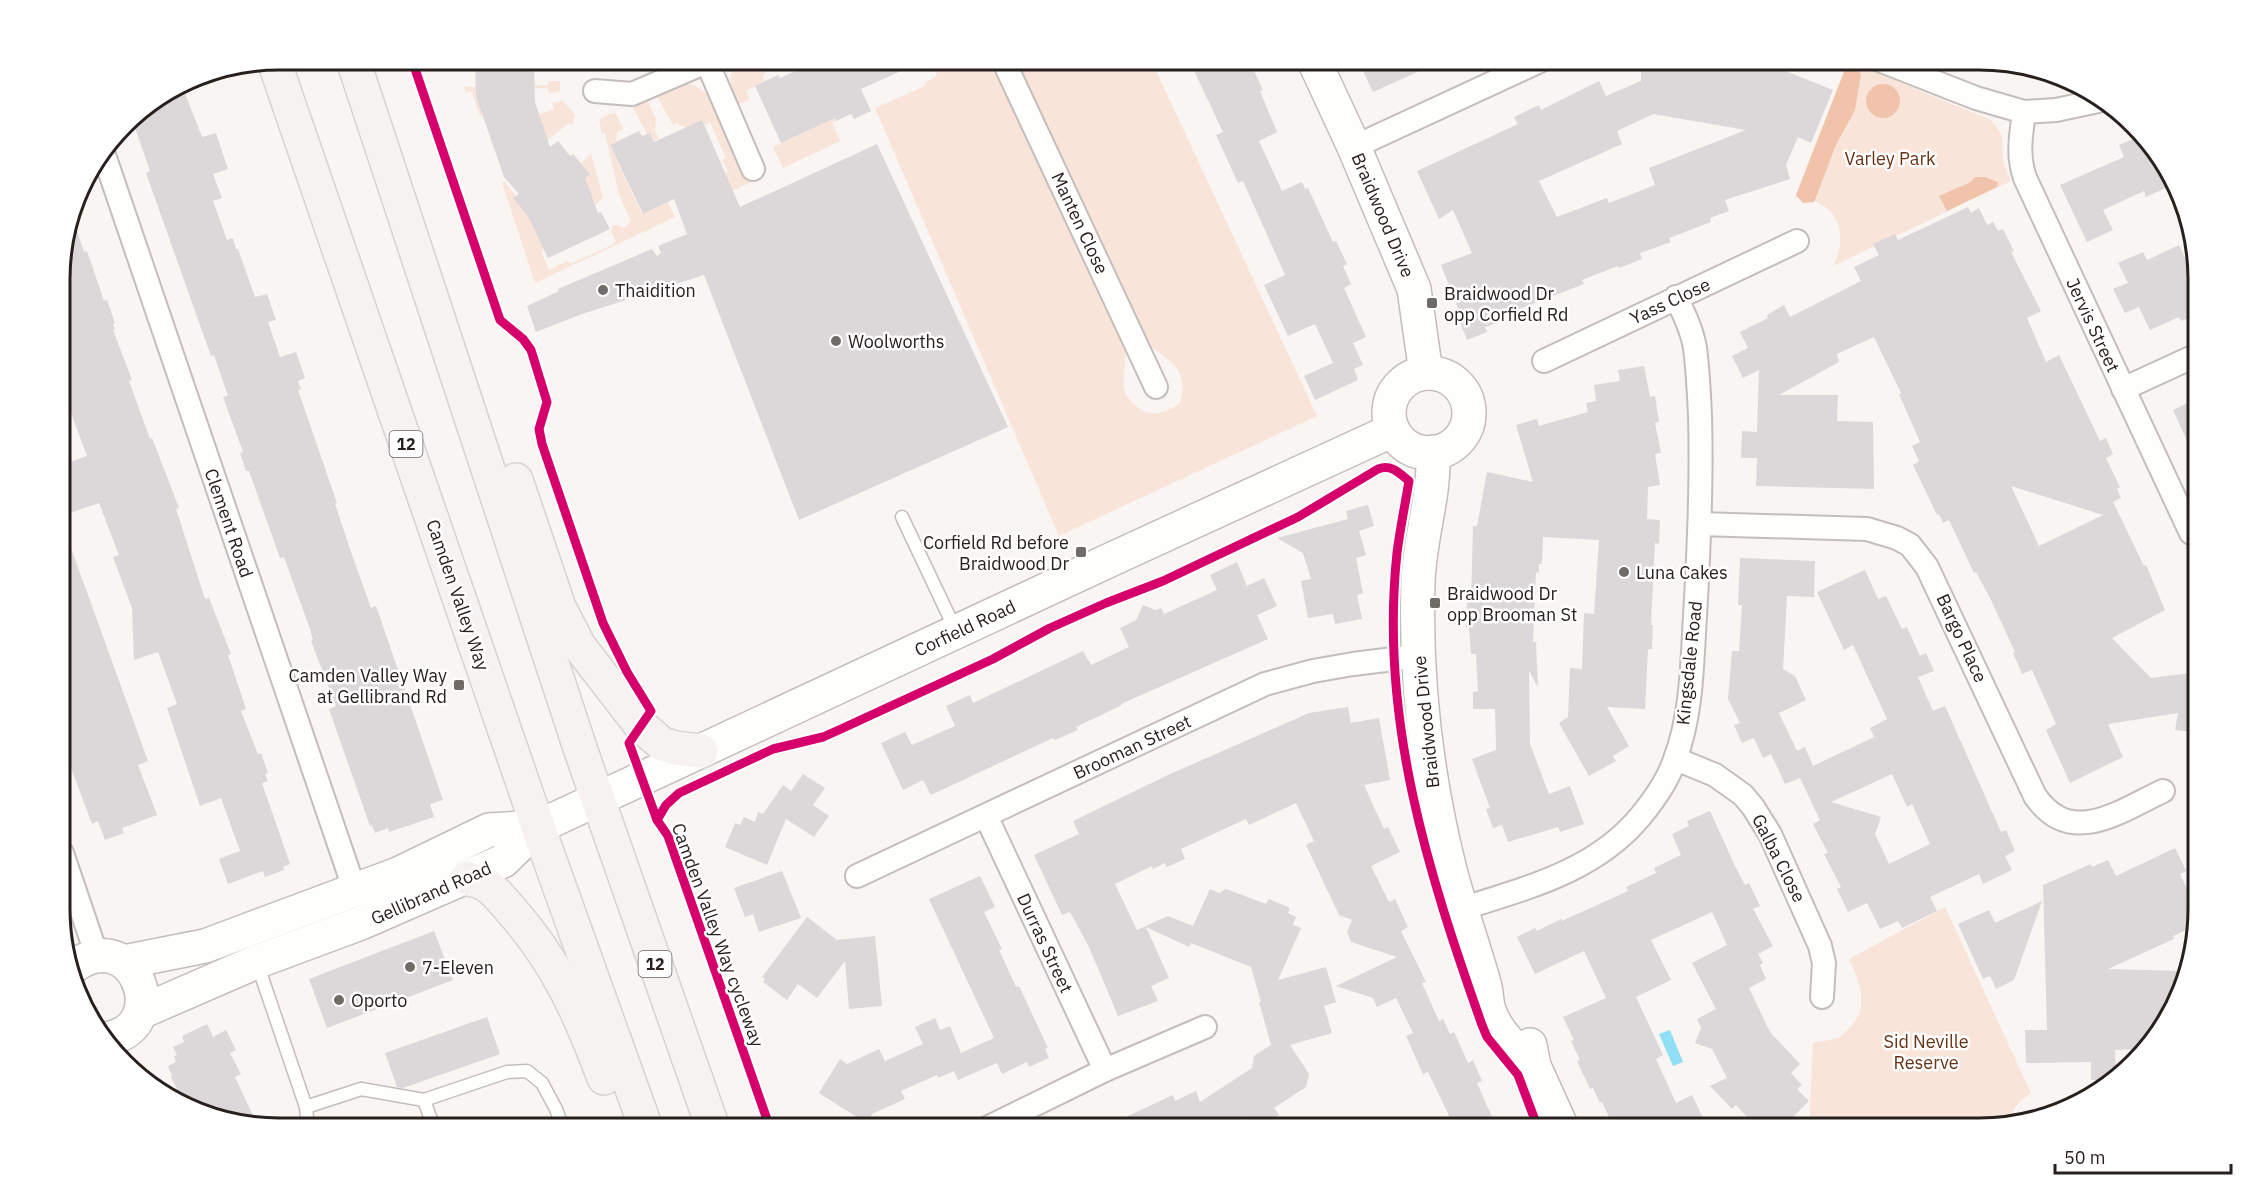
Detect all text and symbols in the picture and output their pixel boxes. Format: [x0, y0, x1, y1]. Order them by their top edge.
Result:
park label: Varley Park [1845, 147, 1936, 170]
street label: Braidwood Drive [1346, 149, 1420, 281]
street label: Manten Close [1046, 168, 1114, 278]
street label: Yass Close [1626, 272, 1714, 330]
street label: Jervis Street [2061, 274, 2125, 376]
place label: Thaidition [615, 279, 696, 302]
place label: Braidwood Dr opp Corfield Rd [1444, 282, 1569, 326]
marker: Thaidition [596, 283, 610, 297]
marker: Braidwood Dr opp Corfield Rd [1425, 296, 1439, 310]
place label: Woolworths [848, 330, 945, 353]
marker: Woolworths [829, 334, 843, 348]
road number: 12 [390, 431, 422, 457]
street label: Clement Road [200, 465, 258, 581]
street label: Camden Valley Way [421, 516, 495, 674]
place label: Corfield Rd before Braidwood Dr [923, 531, 1069, 575]
marker: Corfield Rd before Braidwood Dr [1074, 545, 1088, 559]
place label: Luna Cakes [1636, 561, 1728, 584]
marker: Luna Cakes [1617, 565, 1631, 579]
place label: Braidwood Dr opp Brooman St [1447, 582, 1577, 626]
street label: Bargo Place [1931, 590, 1993, 686]
street label: Corfield Road [911, 595, 1019, 661]
marker: Braidwood Dr opp Brooman St [1428, 596, 1442, 610]
street label: Kingsdale Road [1671, 600, 1707, 726]
street label: Braidwood Drive [1408, 654, 1444, 789]
place label: Camden Valley Way at Gellibrand Rd [289, 664, 447, 708]
marker: Camden Valley Way at Gellibrand Rd [452, 678, 466, 692]
street label: Brooman Street [1069, 710, 1195, 784]
street label: Galba Close [1747, 810, 1811, 906]
street label: Camden Valley Way cycleway [667, 820, 769, 1050]
street label: Gellibrand Road [367, 856, 495, 930]
street label: Durras Street [1012, 889, 1078, 997]
road number: 12 [638, 951, 672, 977]
place label: 7-Eleven [422, 956, 494, 979]
marker: 7-Eleven [403, 960, 417, 974]
place label: Oporto [351, 989, 407, 1012]
marker: Oporto [332, 993, 346, 1007]
park label: Sid Neville Reserve [1883, 1030, 1969, 1074]
scale bar [2055, 1137, 2230, 1175]
text: 50 m [2064, 1146, 2106, 1169]

